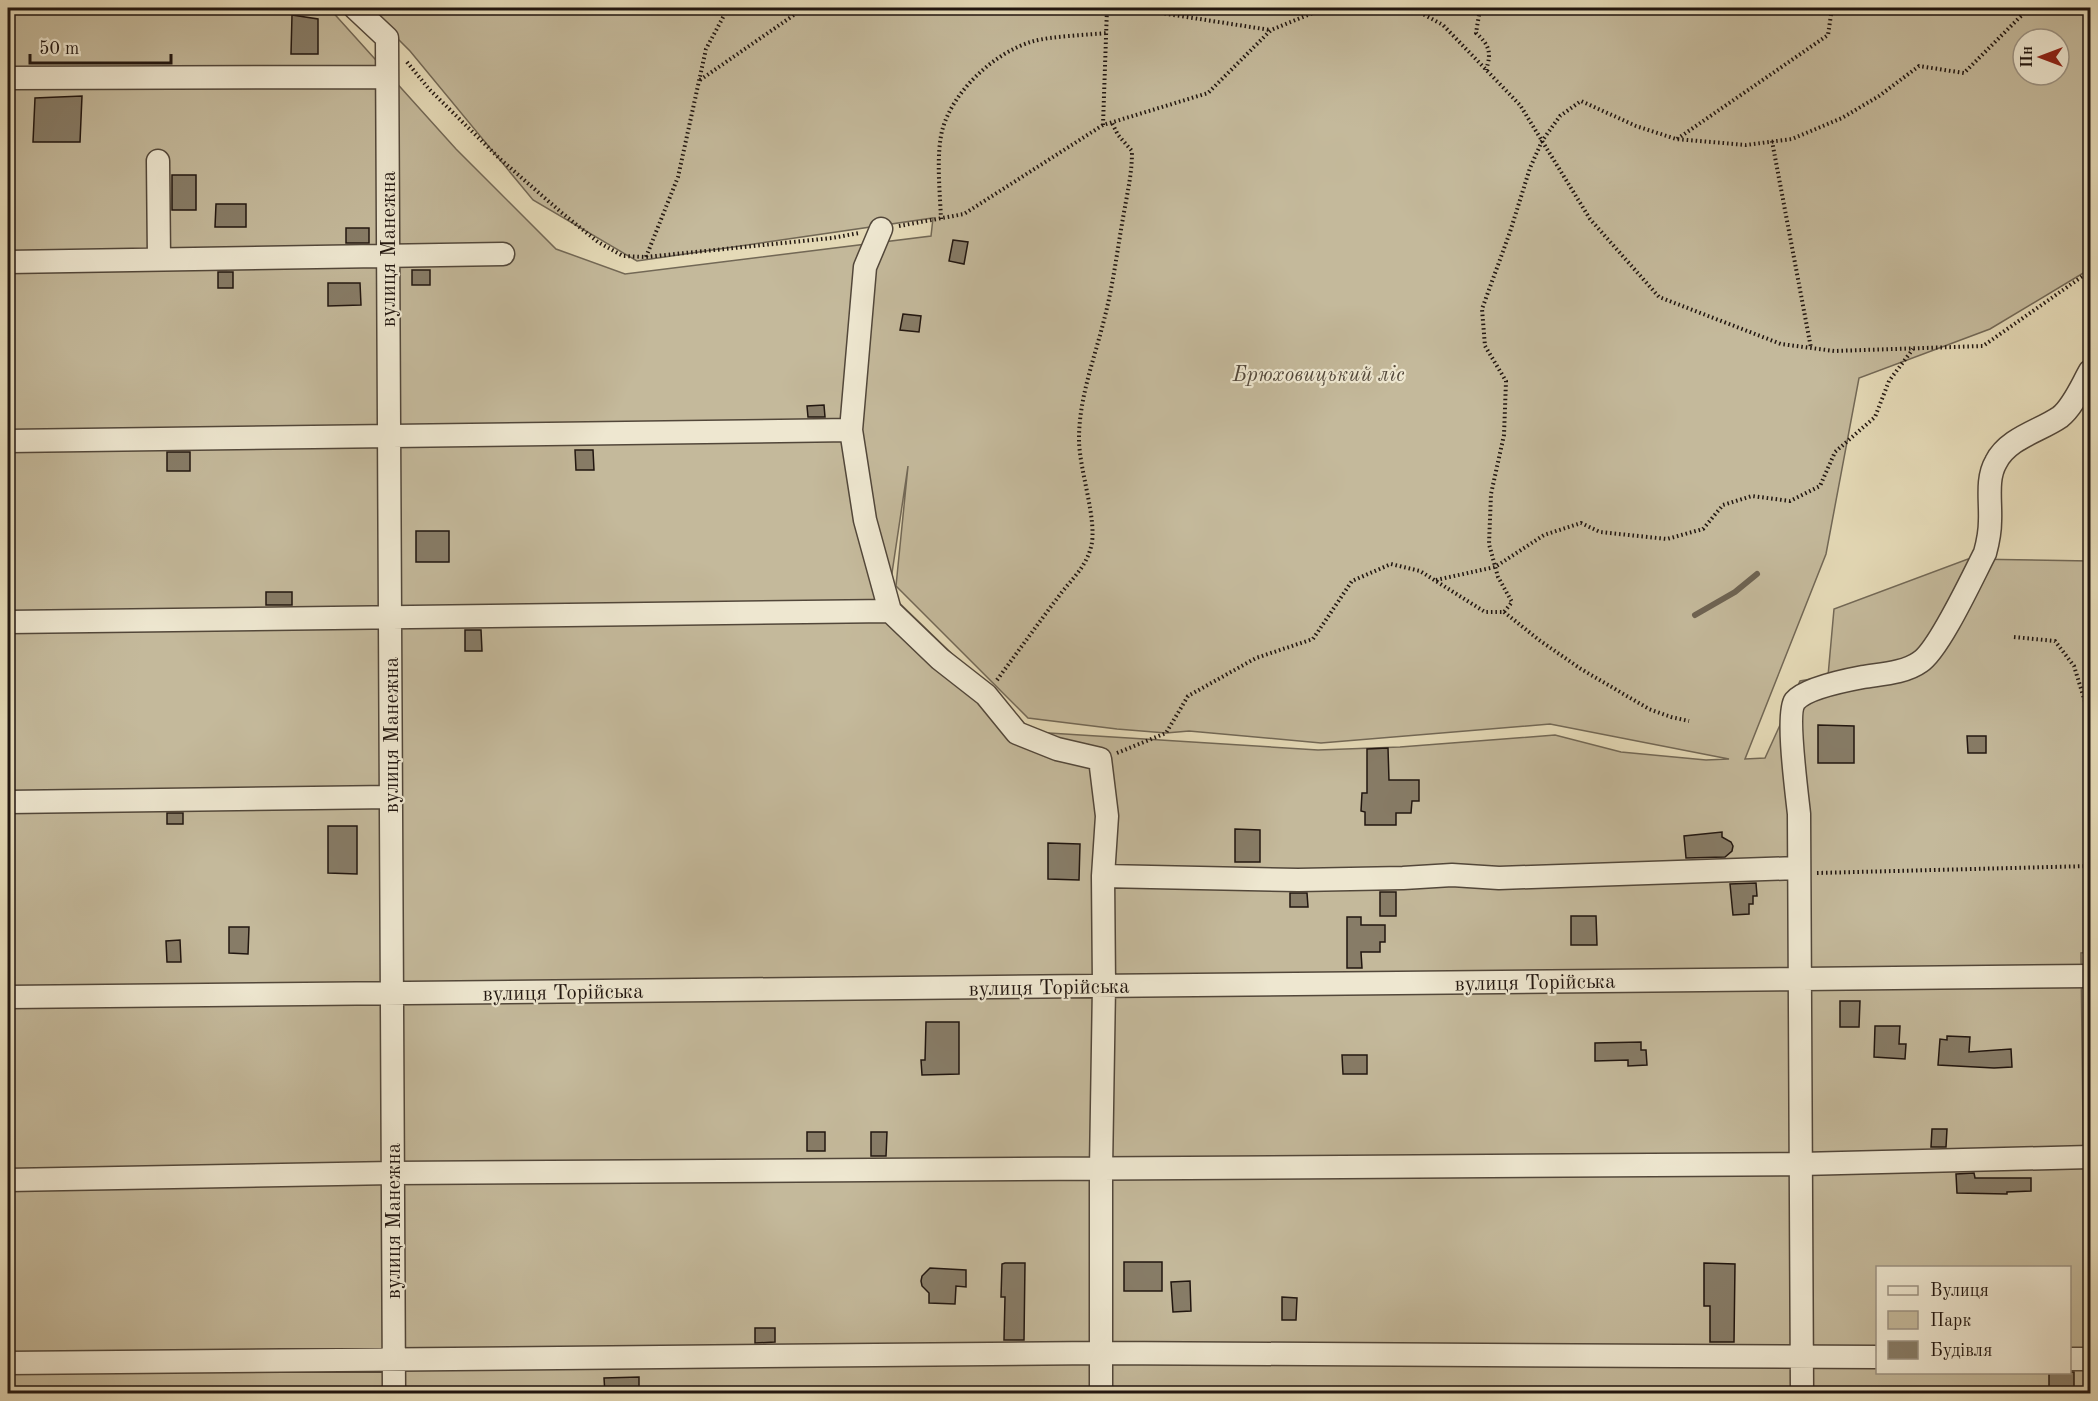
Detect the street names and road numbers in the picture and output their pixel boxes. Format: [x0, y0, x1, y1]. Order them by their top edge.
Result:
street label: вулиця Манежна [379, 171, 400, 327]
street label: вулиця Манежна [382, 657, 403, 813]
street label: вулиця Торійська [1454, 972, 1616, 995]
street label: вулиця Торійська [968, 977, 1130, 1000]
street label: вулиця Торійська [482, 982, 644, 1005]
street label: вулиця Манежна [384, 1143, 405, 1299]

